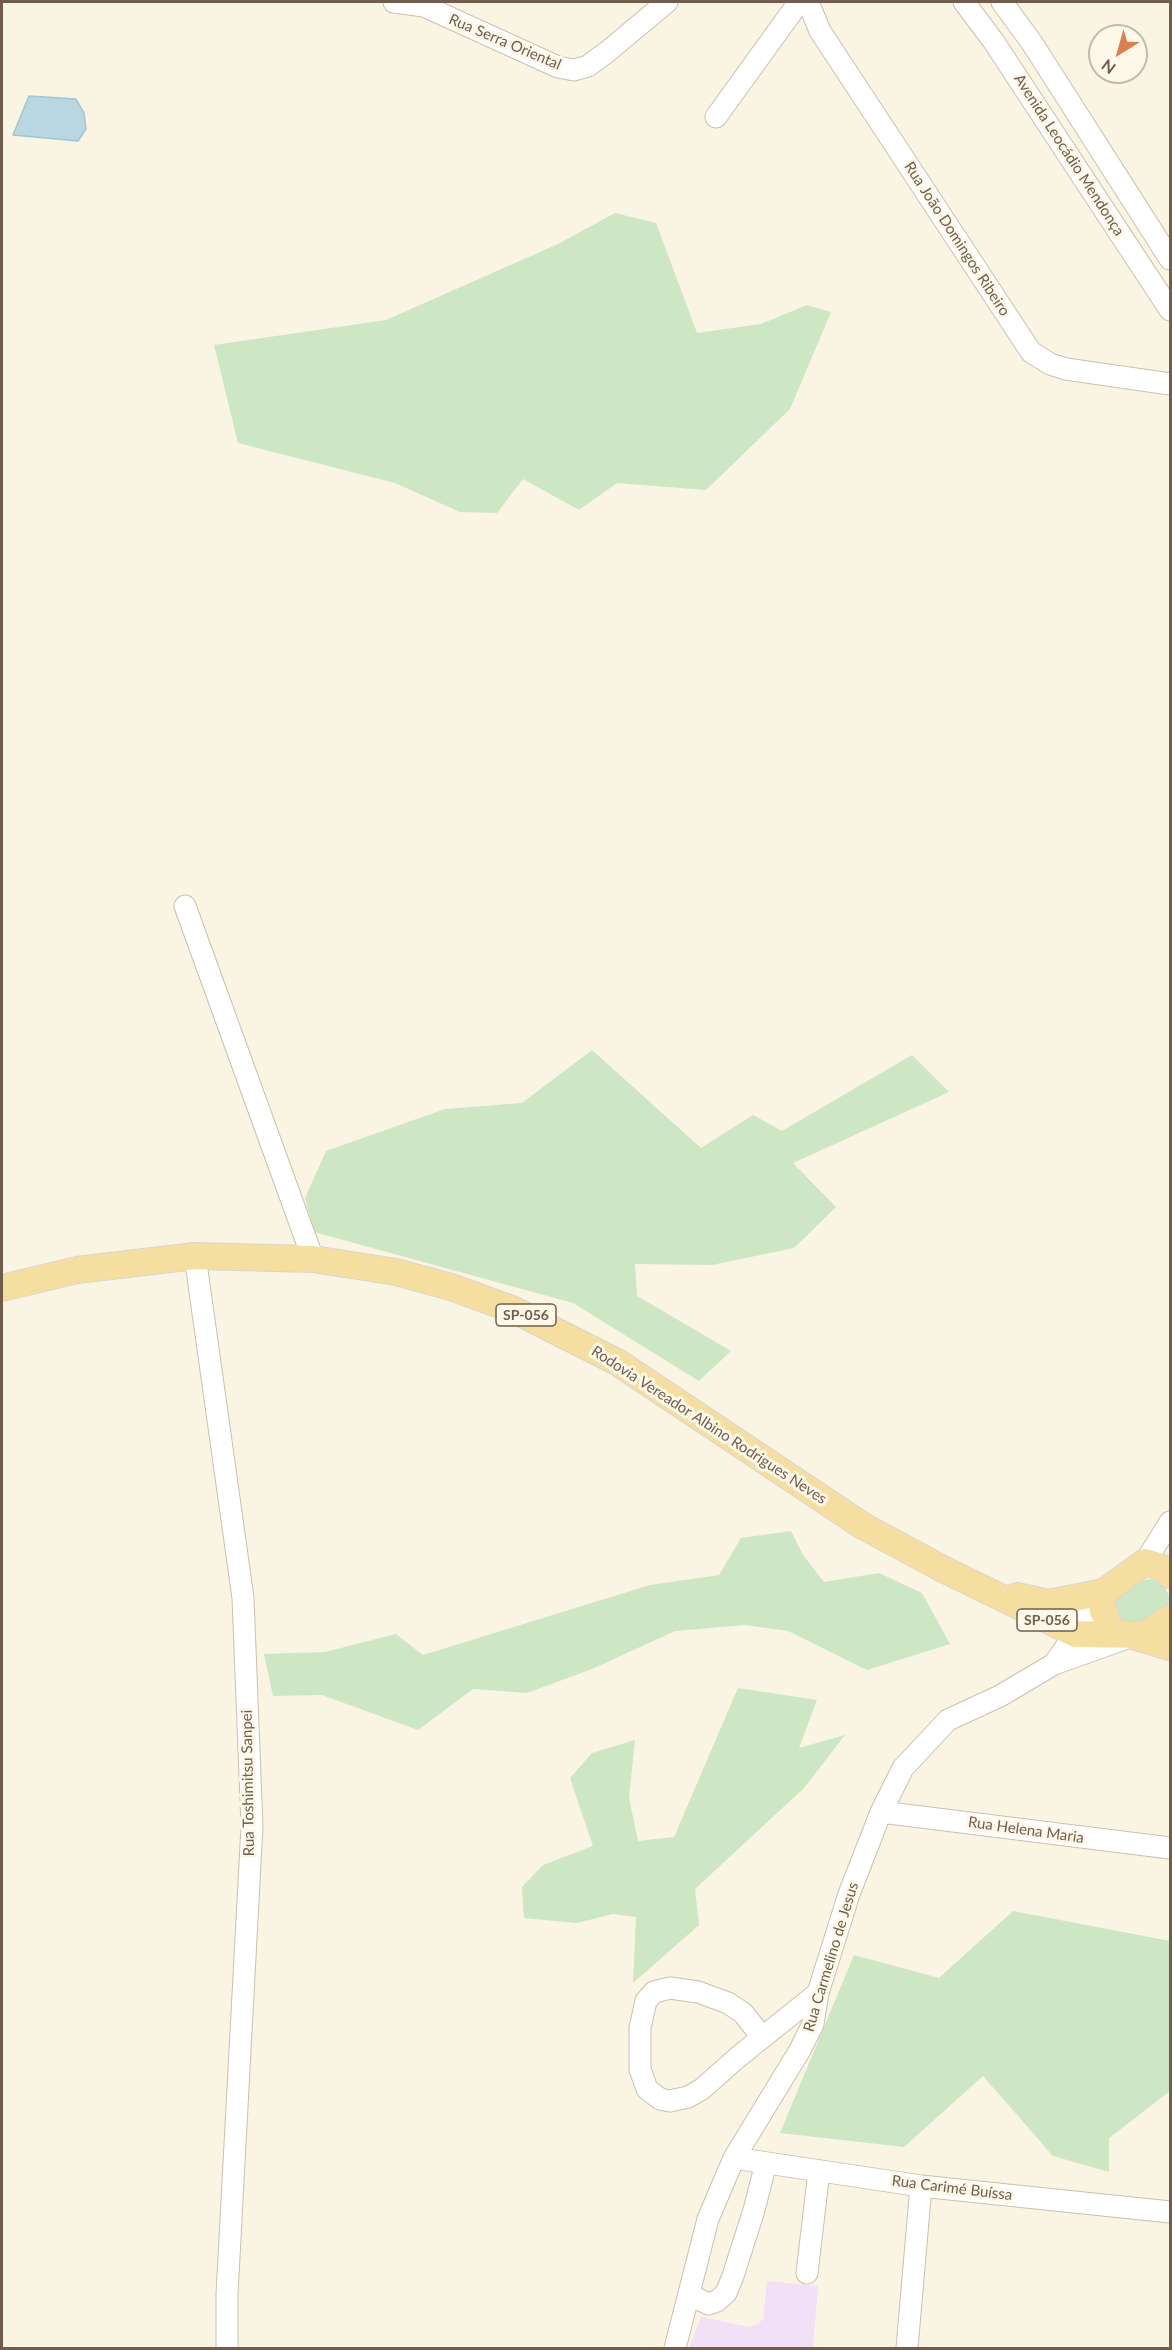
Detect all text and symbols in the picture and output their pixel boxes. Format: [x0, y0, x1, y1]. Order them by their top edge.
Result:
street label: Rua Serra Oriental [446, 10, 564, 74]
north arrow [1088, 24, 1148, 84]
text: N [1097, 56, 1119, 78]
street label: Avenida Leocádio Mendonça [1010, 71, 1128, 239]
street label: Rua João Domingos Ribeiro [900, 159, 1014, 319]
road number: SP-056 [496, 1304, 556, 1326]
street label: Rodovia Vereador Albino Rodrigues Neves [588, 1342, 830, 1508]
road number: SP-056 [1017, 1609, 1077, 1631]
street label: Rua Toshimitsu Sanpei [238, 1710, 258, 1856]
street label: Rua Helena Maria [967, 1813, 1085, 1847]
street label: Rua Carmelino de Jesus [800, 1880, 862, 2034]
street label: Rua Carimé Buíssa [891, 2172, 1013, 2204]

